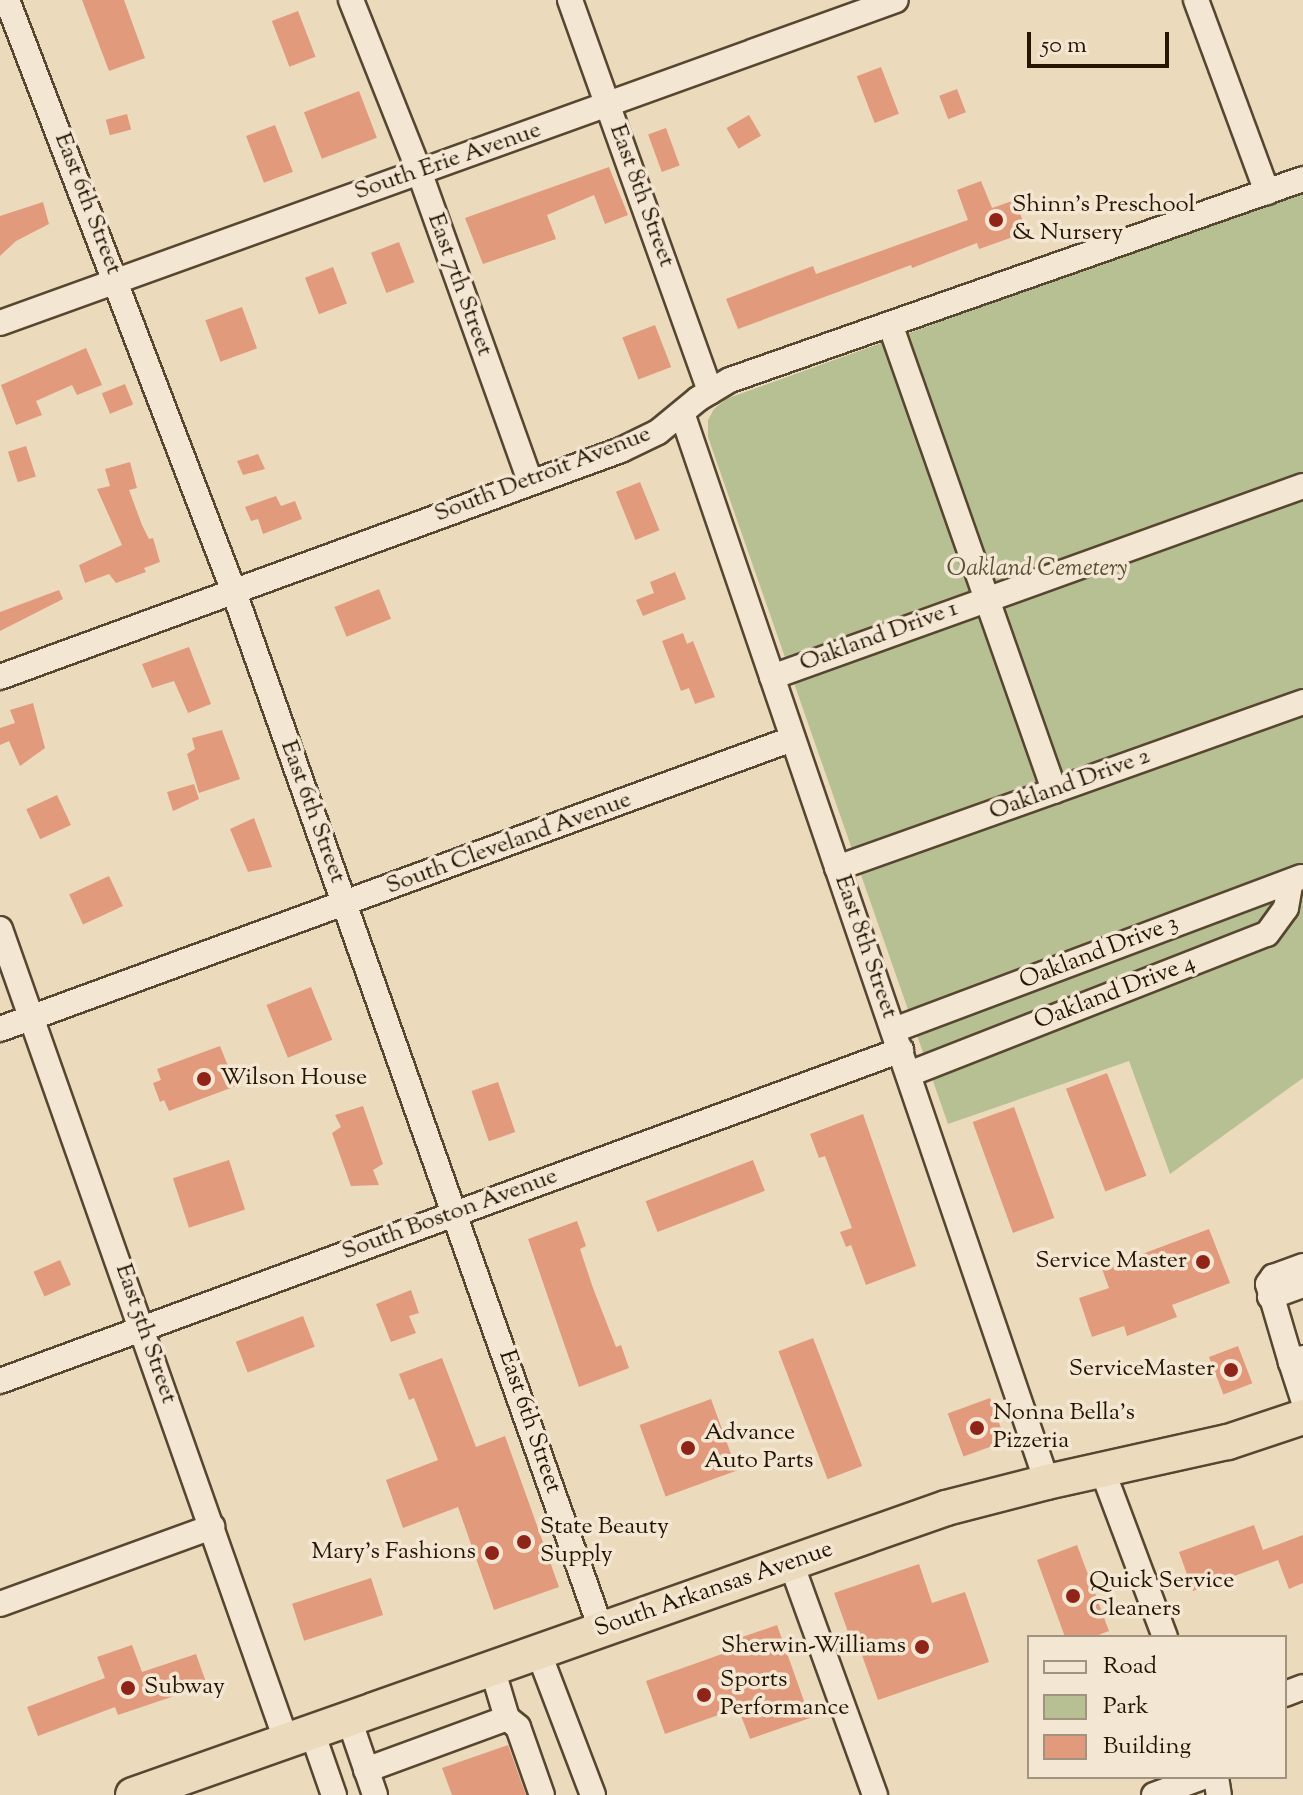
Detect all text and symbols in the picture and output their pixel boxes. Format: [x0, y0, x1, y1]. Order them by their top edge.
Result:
scale bar [1031, 16, 1173, 66]
text: 50 m [1041, 29, 1087, 63]
street label: South Erie Avenue [351, 117, 545, 207]
street label: East 8th Street [602, 121, 680, 271]
street label: East 6th Street [47, 129, 127, 279]
place label: Shinn's Preschool & Nursery [1012, 192, 1195, 248]
street label: East 7th Street [420, 210, 498, 360]
marker: Shinn's Preschool & Nursery [987, 211, 1005, 229]
street label: South Detroit Avenue [431, 420, 655, 530]
park label: Oakland Cemetery [947, 556, 1127, 584]
street label: Oakland Drive 1 [796, 595, 962, 679]
street label: East 6th Street [273, 737, 351, 887]
street label: Oakland Drive 2 [986, 743, 1154, 827]
street label: South Cleveland Avenue [382, 786, 636, 902]
street label: East 8th Street [827, 872, 903, 1022]
street label: Oakland Drive 3 [1016, 910, 1182, 996]
street label: Oakland Drive 4 [1031, 949, 1199, 1037]
place label: Wilson House [220, 1065, 367, 1093]
marker: Wilson House [195, 1070, 213, 1088]
street label: South Boston Avenue [338, 1163, 562, 1267]
place label: Service Master [1035, 1248, 1187, 1276]
marker: Service Master [1194, 1253, 1212, 1271]
street label: East 5th Street [108, 1260, 182, 1408]
street label: East 6th Street [491, 1347, 567, 1497]
place label: ServiceMaster [1069, 1356, 1215, 1384]
marker: ServiceMaster [1222, 1361, 1240, 1379]
place label: Nonna Bella’s Pizzeria [993, 1400, 1135, 1456]
marker: Nonna Bella’s Pizzeria [968, 1419, 986, 1437]
place label: Advance Auto Parts [704, 1420, 814, 1476]
marker: Advance Auto Parts [679, 1439, 697, 1457]
place label: State Beauty Supply [540, 1514, 669, 1570]
marker: State Beauty Supply [515, 1533, 533, 1551]
street label: South Arkansas Avenue [591, 1536, 837, 1644]
place label: Mary's Fashions [311, 1539, 476, 1567]
marker: Mary's Fashions [483, 1544, 501, 1562]
place label: Quick Service Cleaners [1089, 1568, 1234, 1624]
marker: Quick Service Cleaners [1064, 1587, 1082, 1605]
place label: Sherwin-Williams [721, 1633, 906, 1661]
legend [1027, 1635, 1287, 1779]
marker: Sherwin-Williams [913, 1638, 931, 1656]
text: Road [1103, 1650, 1157, 1684]
place label: Sports Performance [720, 1667, 850, 1723]
place label: Subway [144, 1674, 225, 1702]
marker: Subway [119, 1679, 137, 1697]
marker: Sports Performance [695, 1686, 713, 1704]
text: Park [1103, 1690, 1149, 1724]
text: Building [1103, 1730, 1191, 1764]

